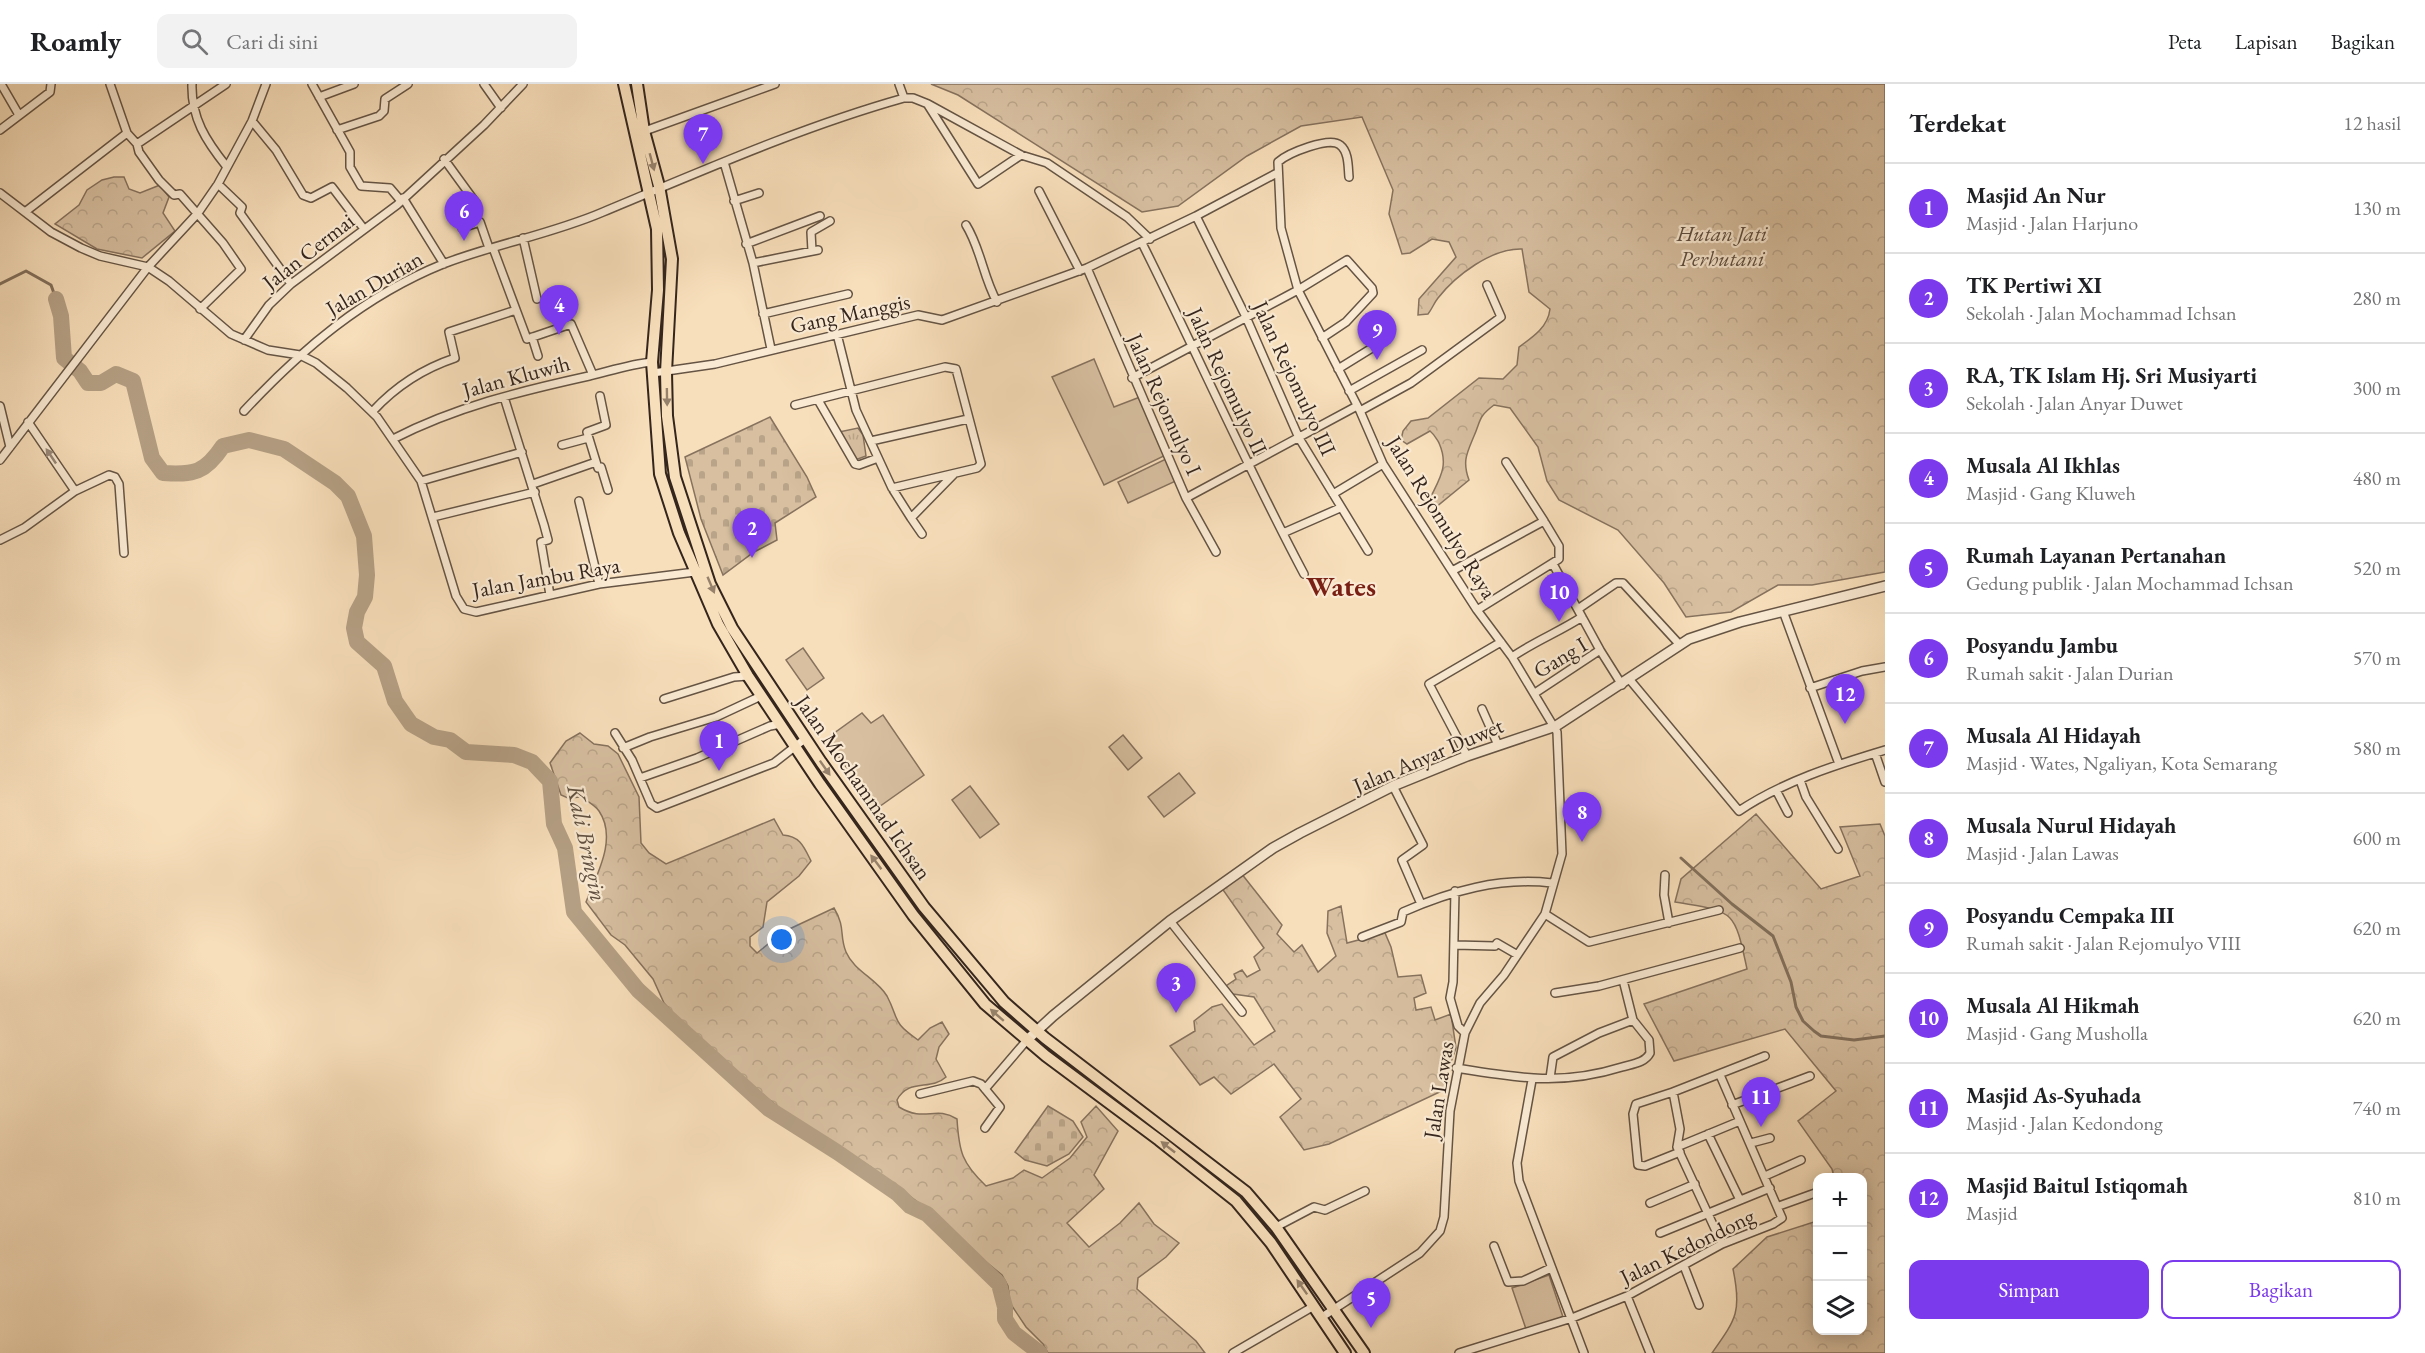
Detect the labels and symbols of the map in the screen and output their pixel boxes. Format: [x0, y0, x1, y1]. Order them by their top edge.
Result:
pin: 7 [684, 115, 722, 164]
one-way arrow [648, 153, 658, 171]
pin: 6 [444, 192, 484, 241]
street label: Jalan Cermai [255, 206, 360, 298]
park label: Hutan Jati Perhutani [1676, 219, 1769, 273]
street label: Jalan Durian [319, 244, 428, 324]
pin: 4 [540, 286, 578, 335]
street label: Gang Manggis [788, 287, 913, 340]
street label: Jalan Rejomulyo III [1245, 294, 1343, 461]
street label: Jalan Rejomulyo II [1180, 301, 1275, 460]
pin: 9 [1358, 310, 1396, 360]
street label: Jalan Rejomulyo I [1120, 327, 1209, 480]
street label: Jalan Kluwih [457, 348, 573, 405]
one-way arrow [662, 387, 671, 406]
street label: Jalan Rejomulyo Raya [1379, 429, 1504, 604]
one-way arrow [45, 449, 57, 465]
pin: 2 [732, 508, 771, 558]
street label: Jalan Jambu Raya [468, 550, 622, 605]
district label: Wates [1306, 568, 1376, 604]
pin: 10 [1540, 572, 1578, 622]
one-way arrow [707, 576, 716, 594]
street label: Gang I [1528, 630, 1593, 685]
pin: 12 [1826, 674, 1864, 724]
street label: Jalan Mochammad Ichsan [788, 687, 939, 886]
street label: Jalan Anyar Duwet [1347, 711, 1508, 801]
pin: 1 [700, 722, 738, 771]
one-way arrow [819, 760, 830, 776]
water label: Kali Bringin [560, 781, 615, 904]
pin: 8 [1562, 792, 1602, 842]
one-way arrow [871, 855, 883, 870]
your location [767, 925, 796, 954]
pin: 3 [1156, 964, 1196, 1013]
one-way arrow [990, 1009, 1005, 1022]
street label: Jalan Lawas [1416, 1039, 1460, 1143]
pin: 11 [1742, 1078, 1780, 1127]
one-way arrow [1161, 1141, 1176, 1153]
street label: Jalan Kedondong [1613, 1201, 1760, 1292]
pin: 5 [1352, 1278, 1390, 1328]
one-way arrow [1296, 1279, 1308, 1295]

